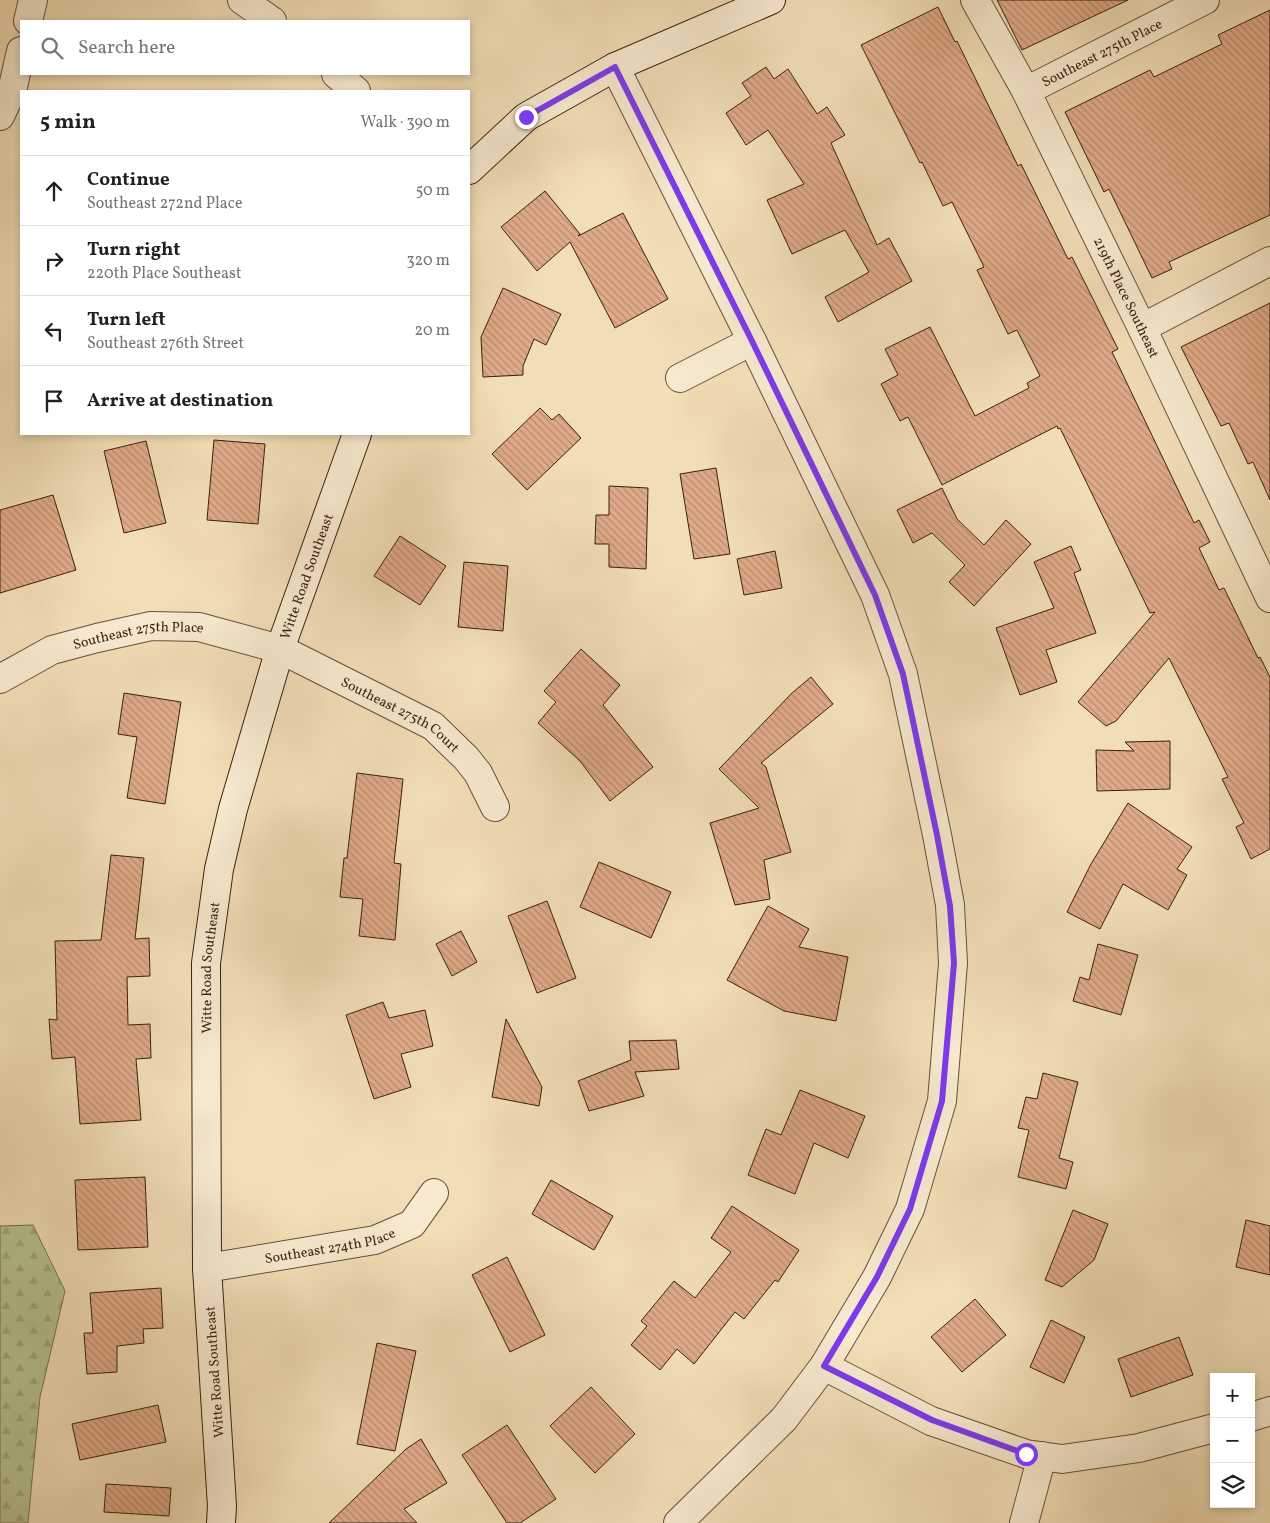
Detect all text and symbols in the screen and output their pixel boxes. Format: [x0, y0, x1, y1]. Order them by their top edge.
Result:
street label: Southeast 275th Place [1039, 15, 1166, 92]
search box [20, 20, 470, 75]
icon: search [38, 34, 66, 62]
text: Search here [78, 35, 175, 61]
route end [515, 106, 538, 129]
text: 5 min [40, 108, 96, 137]
text: Walk · 390 m [361, 112, 450, 134]
text: Continue [87, 167, 170, 193]
icon: ahead [40, 177, 68, 205]
text: 50 m [416, 180, 450, 202]
text: Southeast 272nd Place [87, 193, 243, 215]
street label: 219th Place Southeast [1088, 234, 1163, 362]
text: Turn right [87, 237, 180, 263]
icon: right [40, 247, 68, 275]
text: 320 m [406, 250, 450, 272]
text: 220th Place Southeast [87, 263, 242, 285]
text: Turn left [87, 307, 166, 333]
icon: left [40, 317, 68, 345]
text: 20 m [415, 320, 450, 342]
text: Southeast 276th Street [87, 333, 244, 355]
icon: arrive [40, 387, 68, 415]
text: Arrive at destination [87, 388, 273, 414]
street label: Witte Road Southeast [276, 511, 339, 642]
street label: Southeast 275th Place [71, 618, 206, 655]
street label: Southeast 275th Court [337, 673, 463, 758]
street label: Witte Road Southeast [198, 901, 225, 1034]
street label: Southeast 274th Place [263, 1224, 399, 1269]
street label: Witte Road Southeast [201, 1305, 230, 1438]
map controls [1210, 1373, 1255, 1508]
button: + [1210, 1373, 1255, 1418]
button: − [1210, 1418, 1255, 1463]
route start [1015, 1443, 1038, 1466]
button: layers [1210, 1463, 1255, 1508]

